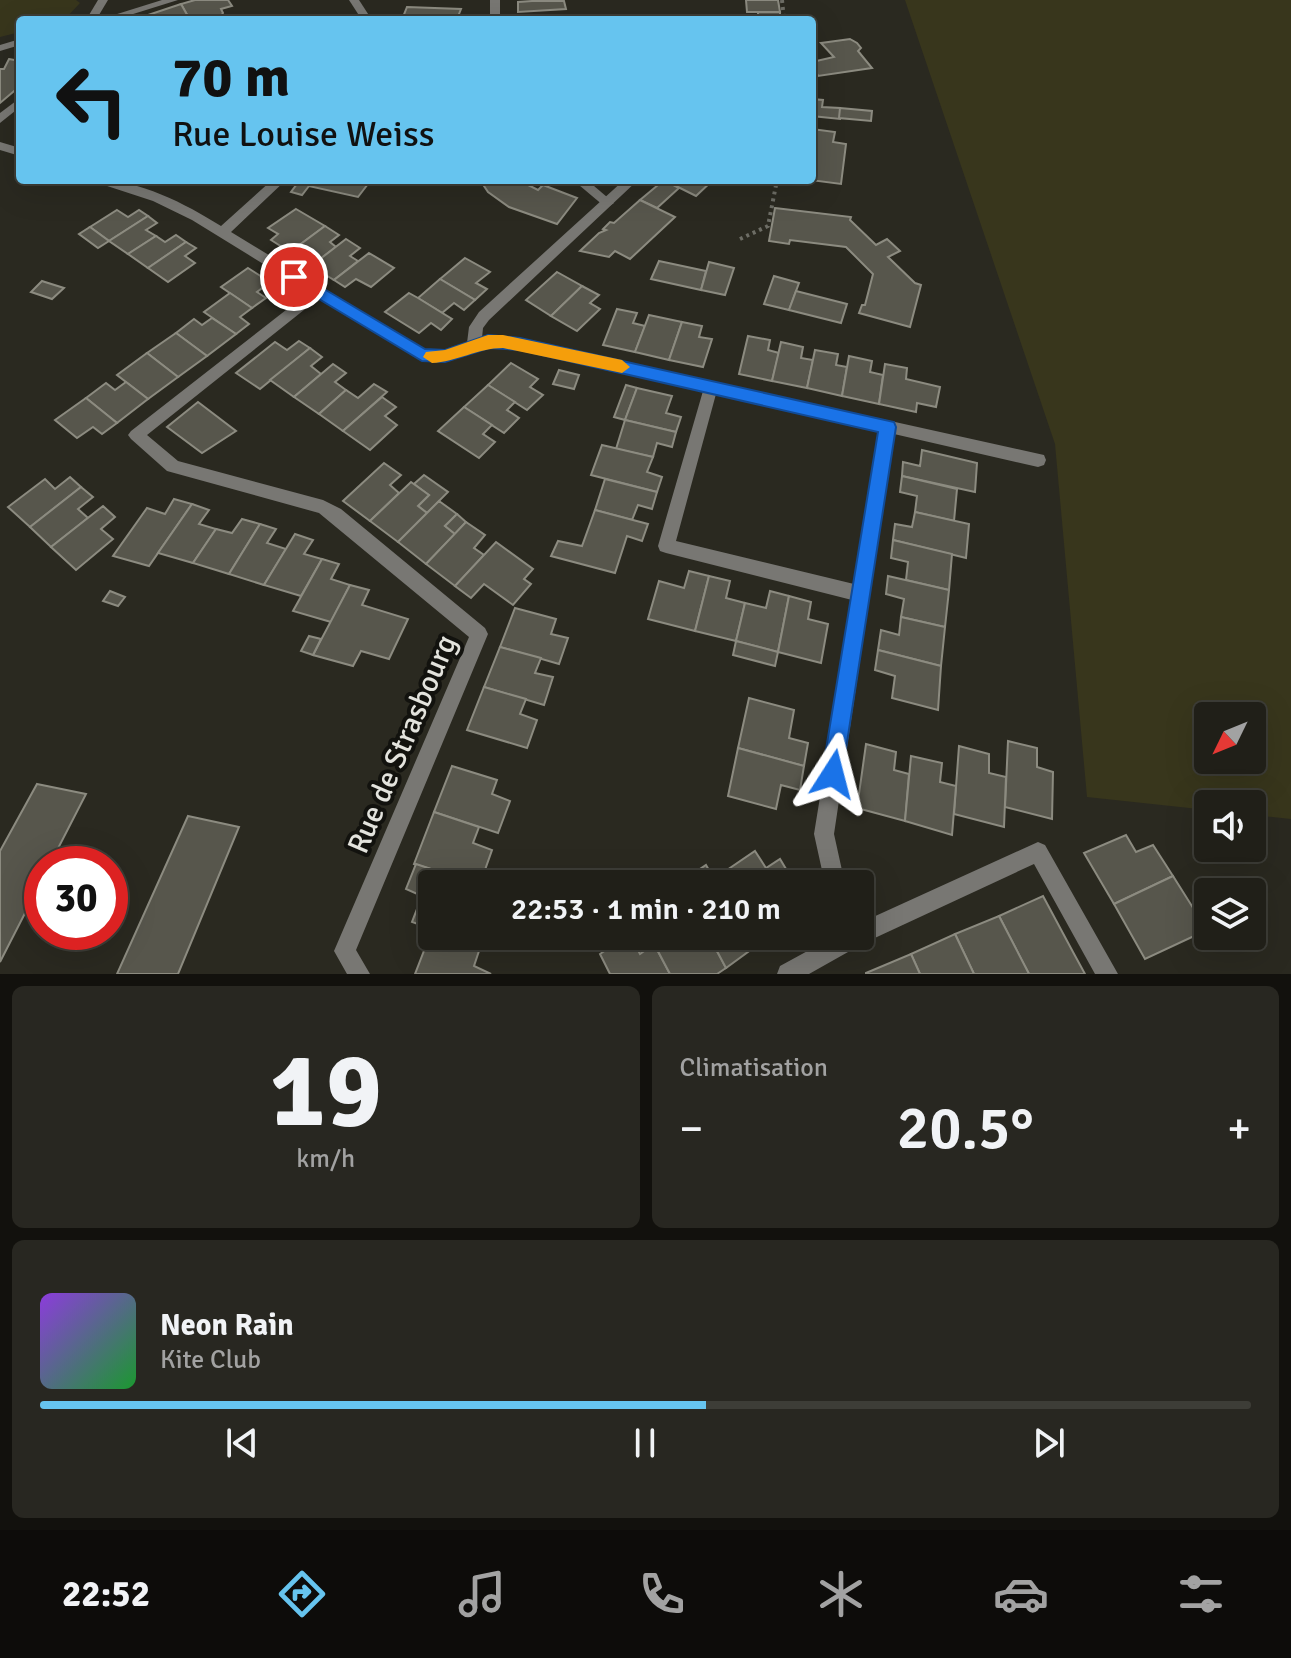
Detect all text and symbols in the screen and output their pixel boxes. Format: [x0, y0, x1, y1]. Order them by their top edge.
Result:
text: 70 m [172, 43, 290, 112]
icon: left [40, 48, 144, 152]
text: Rue Louise Weiss [172, 112, 434, 157]
pin [260, 243, 328, 311]
icon: arrive [272, 255, 316, 299]
street label: Rue de Strasbourg [340, 629, 465, 859]
north arrow [1194, 702, 1266, 774]
map controls [1194, 702, 1266, 950]
position arrow [791, 732, 875, 816]
button: sound [1194, 790, 1266, 862]
speed limit sign: 30 [24, 846, 128, 950]
button: layers [1194, 878, 1266, 950]
text: 22:53 · 1 min · 210 m [511, 891, 781, 928]
text: 19 [270, 1027, 382, 1155]
text: Climatisation [680, 1052, 828, 1084]
text: 20.5° [897, 1092, 1034, 1166]
text: − [680, 1102, 703, 1156]
text: + [1227, 1102, 1251, 1156]
text: km/h [296, 1143, 355, 1175]
text: Neon Rain [160, 1307, 294, 1344]
text: Kite Club [160, 1344, 261, 1376]
icon: previous [220, 1421, 264, 1465]
icon: pause [623, 1421, 667, 1465]
icon: next [1027, 1421, 1071, 1465]
icon: directions [274, 1566, 330, 1622]
icon: music [454, 1566, 510, 1622]
icon: phone [634, 1566, 690, 1622]
icon: climate [813, 1566, 869, 1622]
icon: car [993, 1566, 1049, 1622]
icon: filters [1173, 1566, 1229, 1622]
text: 22:52 [62, 1572, 150, 1617]

